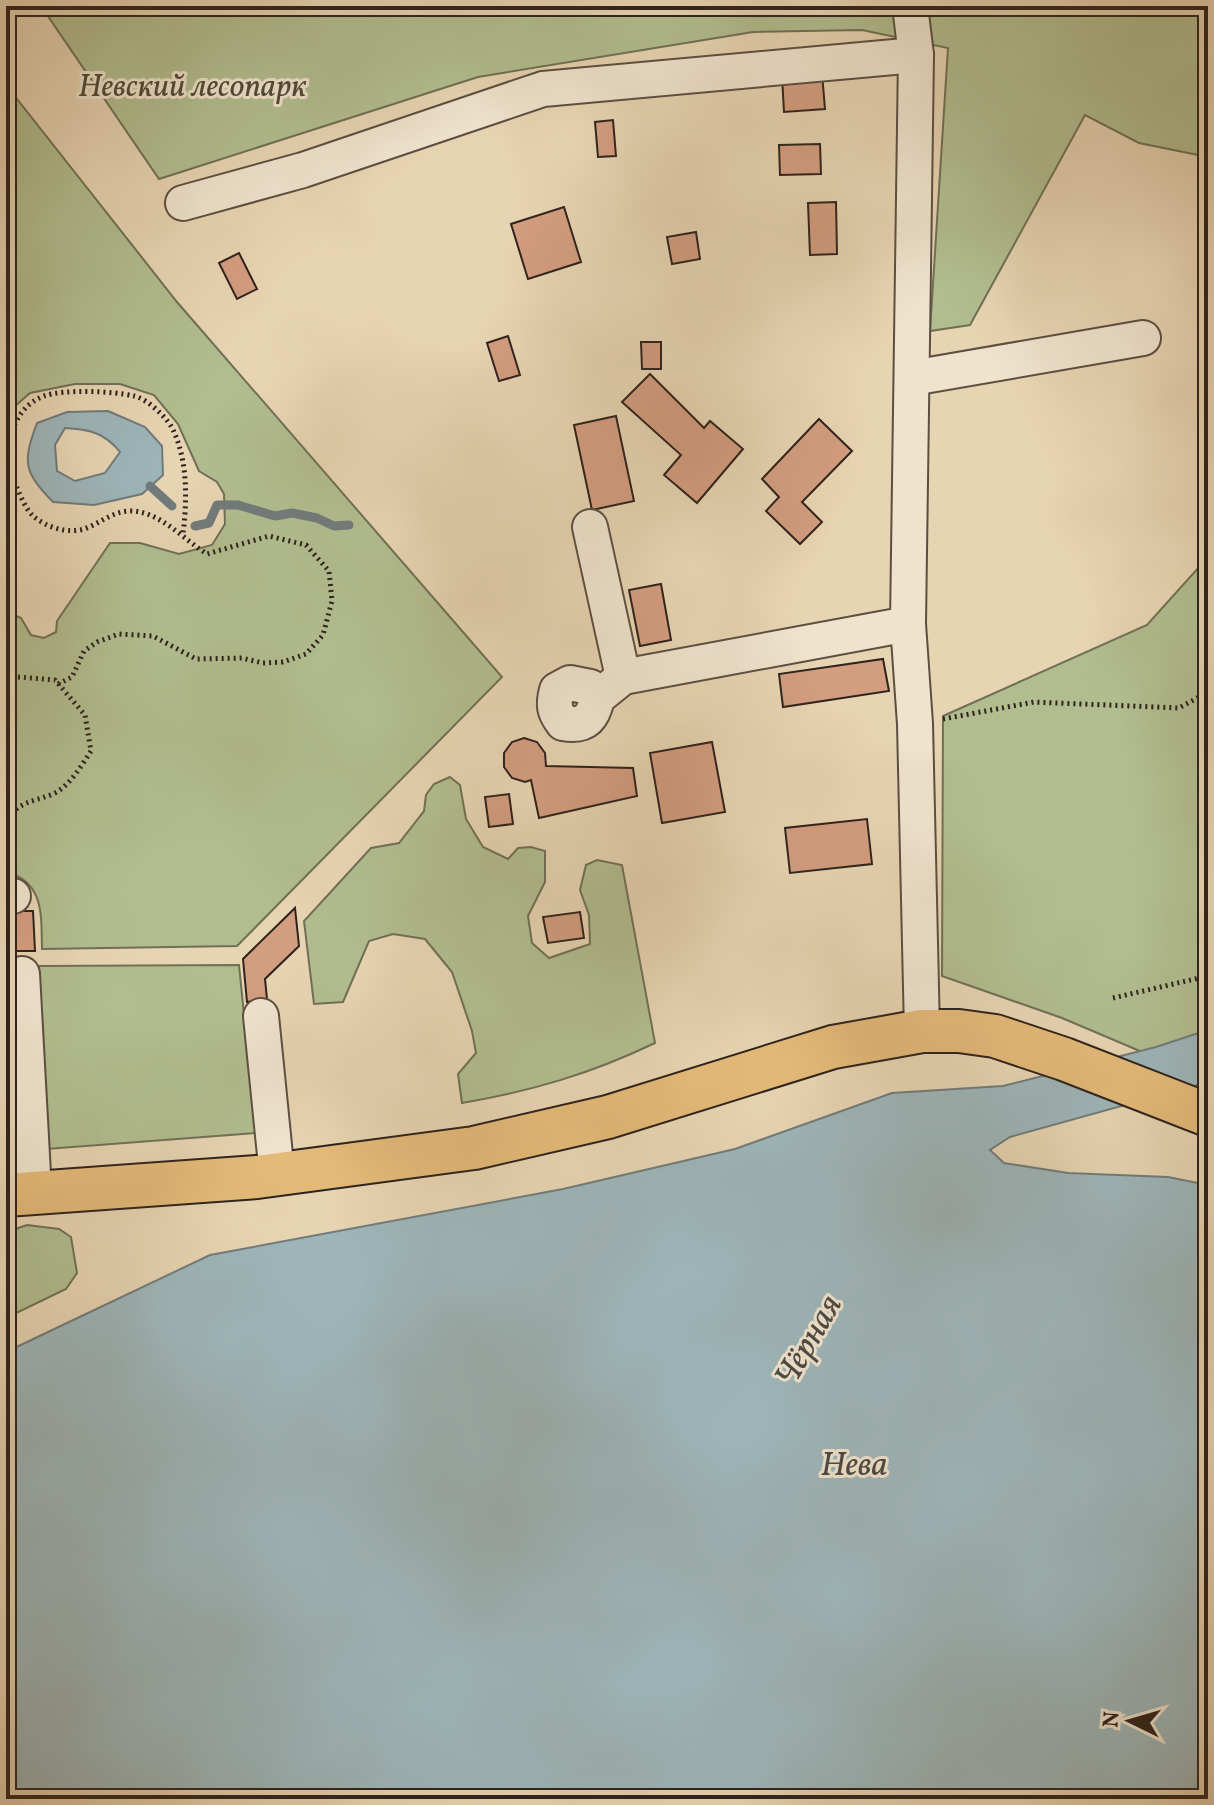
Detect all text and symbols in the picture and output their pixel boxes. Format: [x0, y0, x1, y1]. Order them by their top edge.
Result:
park label: Невский лесопарк [78, 66, 307, 110]
water label: Чёрная [765, 1287, 855, 1397]
water label: Нева [820, 1443, 888, 1490]
north arrow [1090, 1681, 1170, 1761]
text: N [1096, 1710, 1129, 1729]

